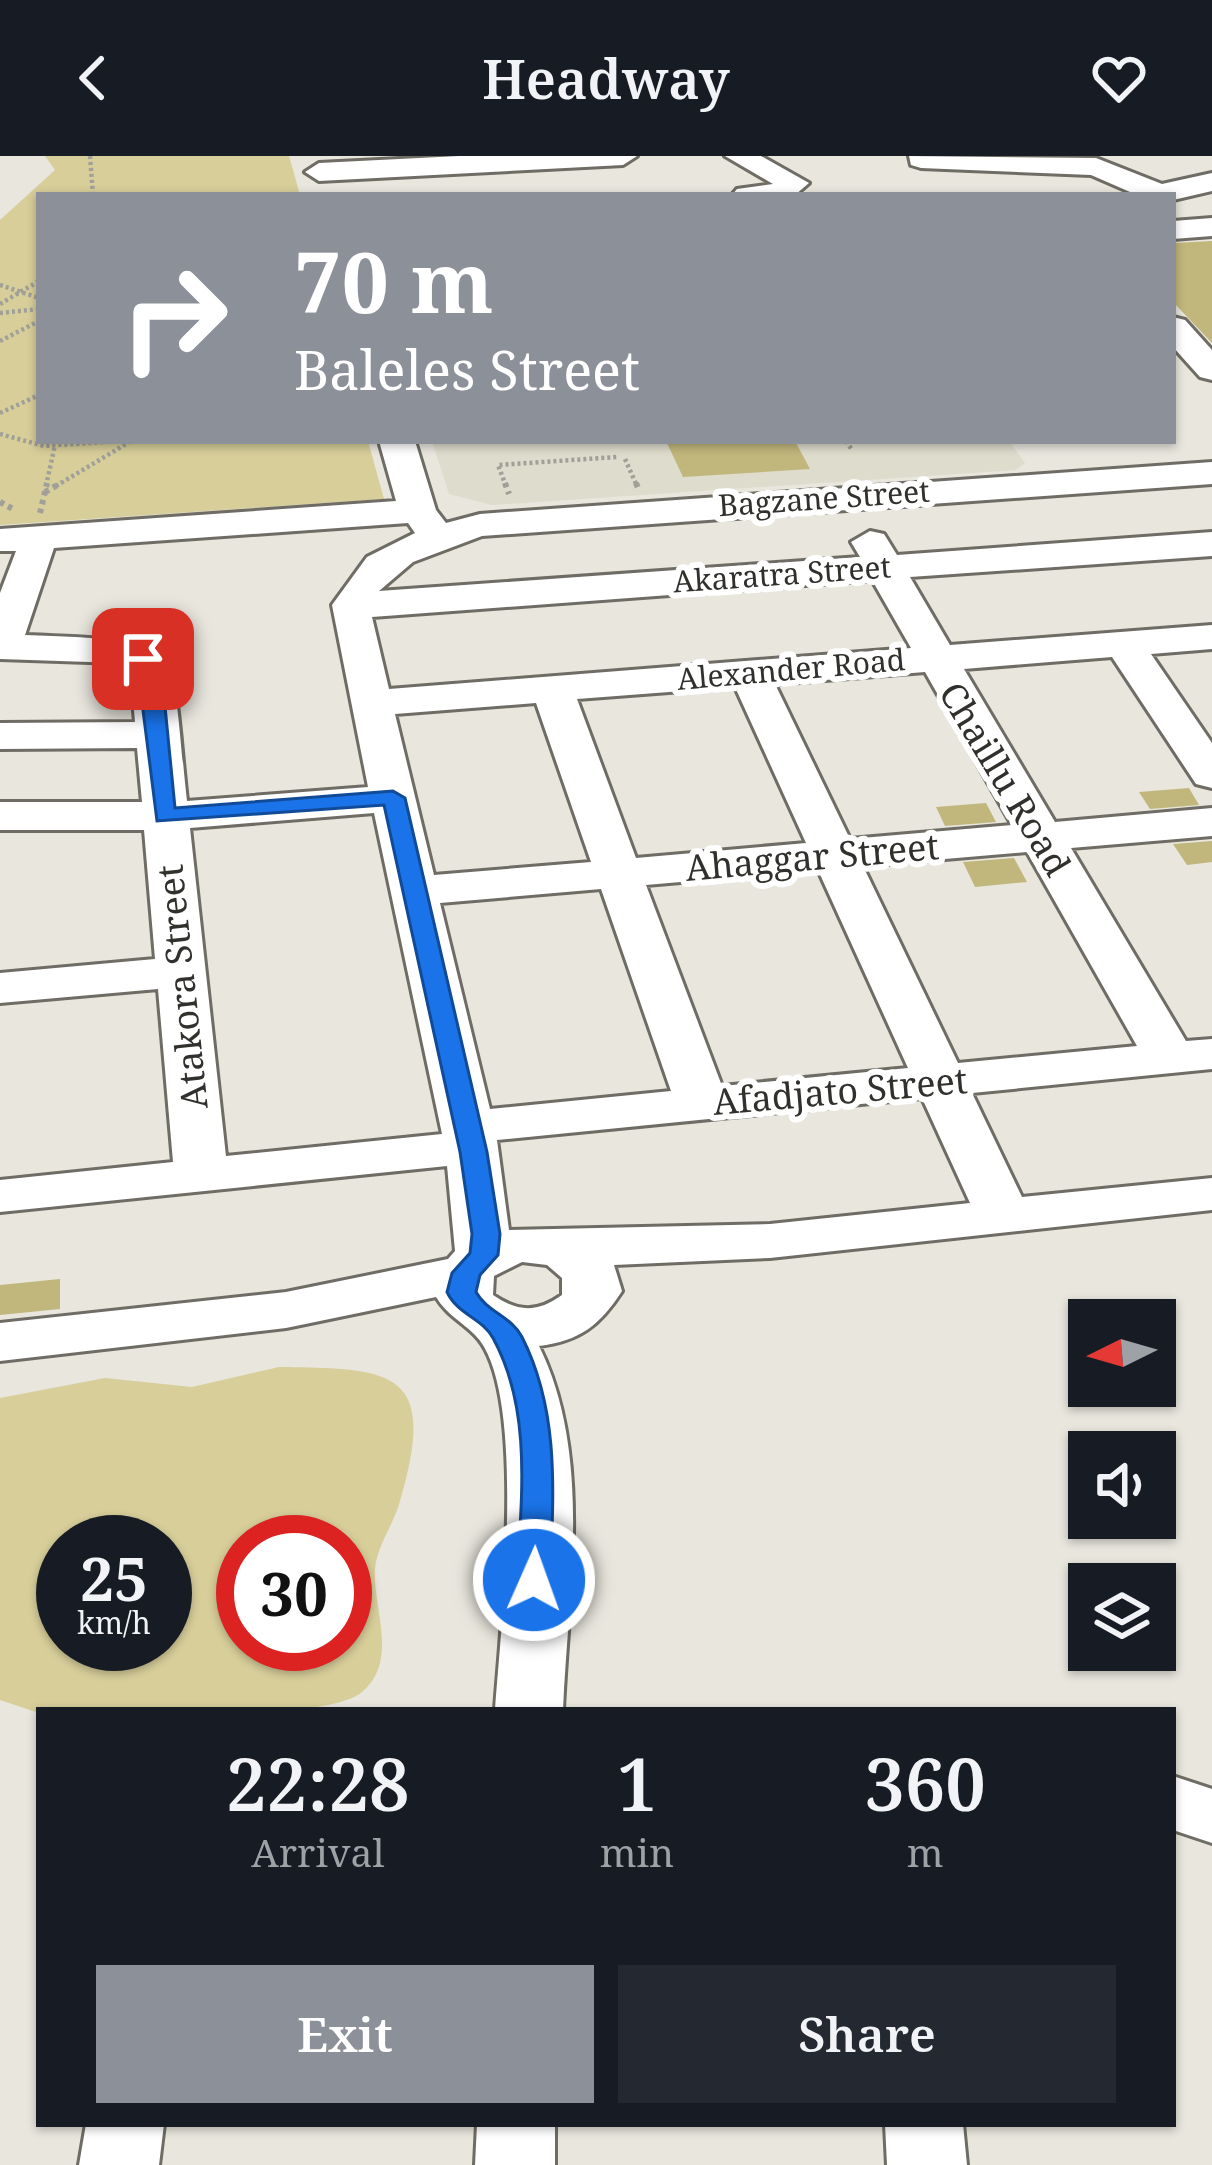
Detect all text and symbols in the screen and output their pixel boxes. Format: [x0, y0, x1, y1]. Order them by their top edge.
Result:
text: Headway [482, 41, 730, 115]
icon: back [60, 45, 126, 111]
icon: heart [1086, 45, 1152, 111]
text: 70 m [294, 223, 494, 338]
icon: right [96, 240, 252, 396]
text: Baleles Street [294, 332, 640, 406]
street label: Bagzane Street [717, 470, 931, 525]
street label: Akaratra Street [671, 545, 892, 602]
pin [92, 608, 194, 710]
icon: arrive [110, 626, 176, 692]
street label: Alexander Road [675, 638, 907, 699]
street label: Chaillu Road [928, 673, 1083, 885]
street label: Ahaggar Street [683, 821, 941, 892]
street label: Atakora Street [144, 862, 219, 1112]
street label: Afadjato Street [711, 1055, 969, 1126]
north arrow [1068, 1299, 1176, 1407]
map controls [1068, 1299, 1176, 1671]
button: sound [1068, 1431, 1176, 1539]
speed limit sign: 30 [216, 1515, 372, 1671]
position arrow [471, 1517, 597, 1643]
text: 25 [80, 1537, 148, 1619]
button: layers [1068, 1563, 1176, 1671]
text: km/h [77, 1602, 151, 1643]
text: 22:28 [226, 1734, 410, 1832]
text: 1 [617, 1734, 657, 1832]
text: 360 [864, 1734, 986, 1832]
text: Arrival [251, 1825, 385, 1878]
text: min [600, 1825, 674, 1878]
text: m [907, 1825, 944, 1878]
button: Exit [96, 1965, 594, 2103]
button: Share [618, 1965, 1116, 2103]

